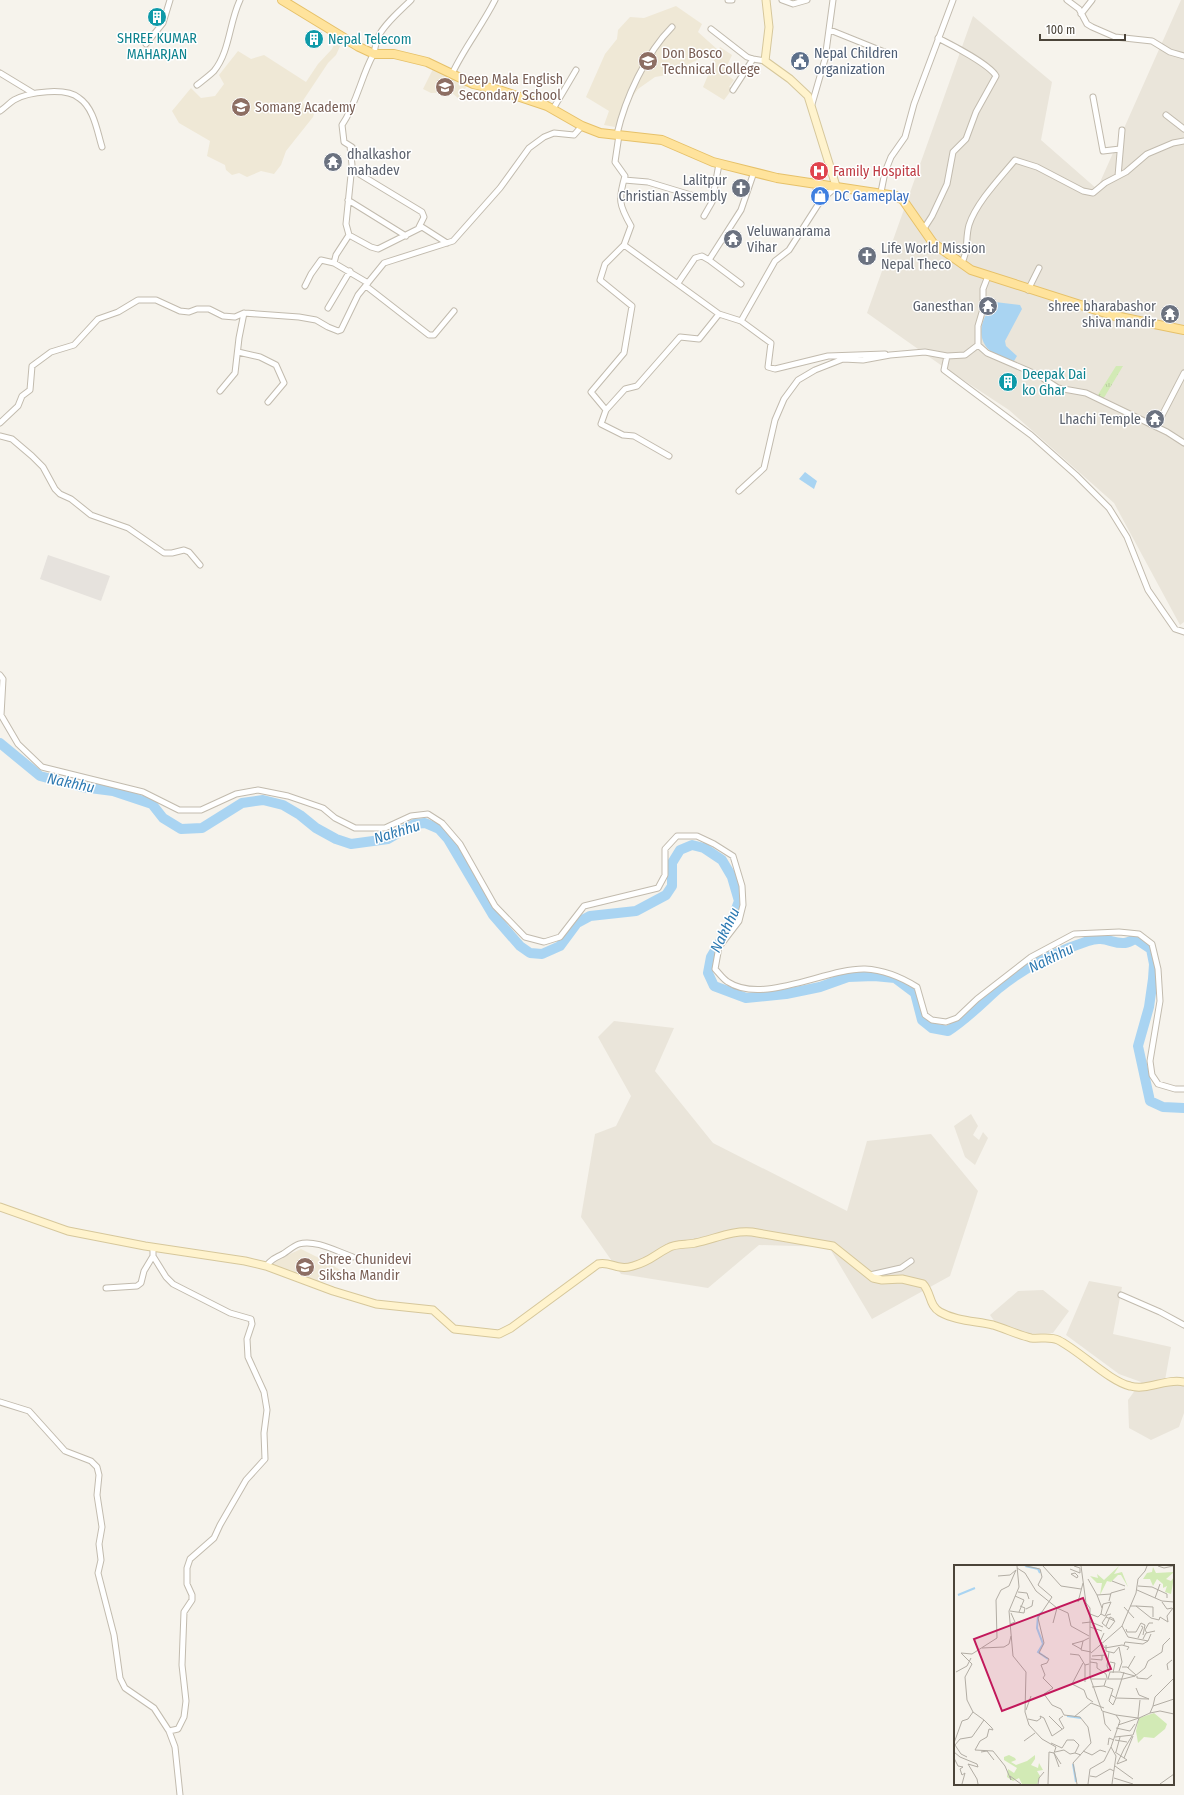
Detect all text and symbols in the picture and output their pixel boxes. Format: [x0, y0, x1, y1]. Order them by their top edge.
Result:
building icon: SHREE KUMAR MAHARJAN [146, 6, 168, 28]
scale bar [1040, 16, 1125, 42]
text: 100 m [1046, 23, 1075, 37]
building icon: Nepal Telecom [303, 28, 325, 50]
place label: SHREE KUMAR MAHARJAN [117, 30, 197, 63]
place label: Nepal Telecom [328, 31, 411, 48]
place label: Don Bosco Technical College [662, 45, 760, 78]
place label: Nepal Children organization [814, 45, 898, 78]
school or university icon: Don Bosco Technical College [637, 50, 659, 72]
public building icon: Nepal Children organization [789, 50, 811, 72]
place label: Deep Mala English Secondary School [459, 71, 563, 104]
school or university icon: Deep Mala English Secondary School [434, 76, 456, 98]
school or university icon: Somang Academy [230, 96, 252, 118]
place label: Somang Academy [255, 99, 356, 116]
place label: dhalkashor mahadev [347, 146, 411, 179]
temple icon: dhalkashor mahadev [322, 151, 344, 173]
hospital icon: Family Hospital [808, 160, 830, 182]
place label: Family Hospital [833, 163, 921, 180]
place label: Lalitpur Christian Assembly [619, 172, 728, 205]
church icon: Lalitpur Christian Assembly [730, 177, 752, 199]
shop icon: DC Gameplay [809, 185, 831, 207]
place label: DC Gameplay [834, 188, 910, 205]
place label: Veluwanarama Vihar [747, 223, 831, 256]
temple icon: Veluwanarama Vihar [722, 228, 744, 250]
place label: Life World Mission Nepal Theco [881, 240, 986, 273]
church icon: Life World Mission Nepal Theco [856, 245, 878, 267]
temple icon: Ganesthan [977, 295, 999, 317]
place label: Ganesthan [913, 298, 974, 315]
place label: shree bharabashor shiva mandir [1048, 298, 1156, 331]
temple icon: shree bharabashor shiva mandir [1159, 303, 1181, 325]
place label: Deepak Dai ko Ghar [1022, 366, 1086, 399]
building icon: Deepak Dai ko Ghar [997, 371, 1019, 393]
temple icon: Lhachi Temple [1144, 408, 1166, 430]
place label: Lhachi Temple [1059, 411, 1141, 428]
water label: Nakhhu [46, 769, 96, 797]
water label: Nakhhu [372, 816, 423, 848]
water label: Nakhhu [706, 904, 744, 955]
water label: Nakhhu [1026, 939, 1077, 977]
place label: Shree Chunidevi Siksha Mandir [319, 1251, 412, 1284]
school or university icon: Shree Chunidevi Siksha Mandir [294, 1256, 316, 1278]
inset map [954, 1565, 1174, 1785]

